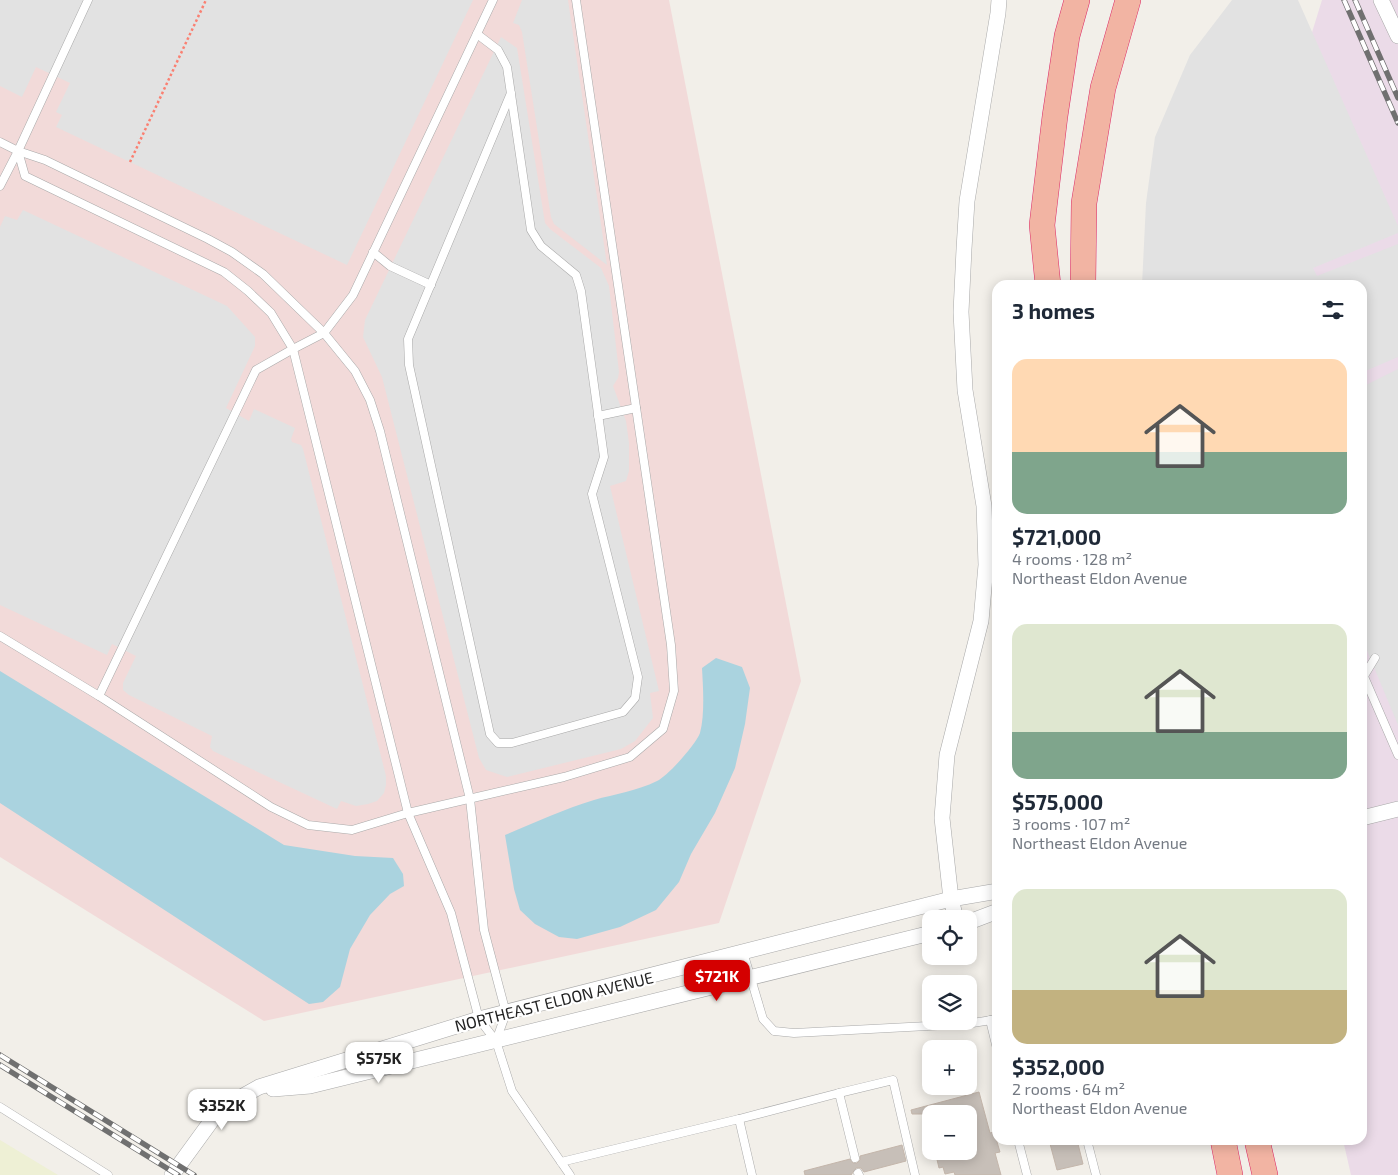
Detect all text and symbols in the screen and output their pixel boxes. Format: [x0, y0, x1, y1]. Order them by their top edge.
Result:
icon: filters [1319, 296, 1347, 324]
text: 3 homes [1012, 298, 1095, 323]
icon: home [1135, 391, 1225, 481]
text: $721,000 [1012, 524, 1101, 549]
text: 4 rooms · 128 m² [1012, 549, 1132, 568]
text: Northeast Eldon Avenue [1012, 568, 1187, 587]
icon: home [1135, 656, 1225, 746]
text: $575,000 [1012, 789, 1103, 814]
text: 3 rooms · 107 m² [1012, 814, 1130, 833]
text: Northeast Eldon Avenue [1012, 833, 1187, 852]
map controls [922, 910, 977, 1160]
button: locate [922, 910, 977, 965]
icon: home [1135, 921, 1225, 1011]
pin: $721K [682, 960, 752, 1002]
text: $721K [695, 966, 739, 985]
street label: NORTHEAST ELDON AVENUE [453, 967, 655, 1035]
button: layers [922, 975, 977, 1030]
button: + [922, 1040, 977, 1095]
pin: $575K [344, 1042, 414, 1084]
text: $575K [356, 1048, 402, 1067]
text: $352,000 [1012, 1054, 1105, 1079]
text: 2 rooms · 64 m² [1012, 1079, 1125, 1098]
pin: $352K [187, 1088, 257, 1131]
text: $352K [199, 1095, 245, 1114]
text: Northeast Eldon Avenue [1012, 1098, 1187, 1117]
button: − [922, 1105, 977, 1160]

